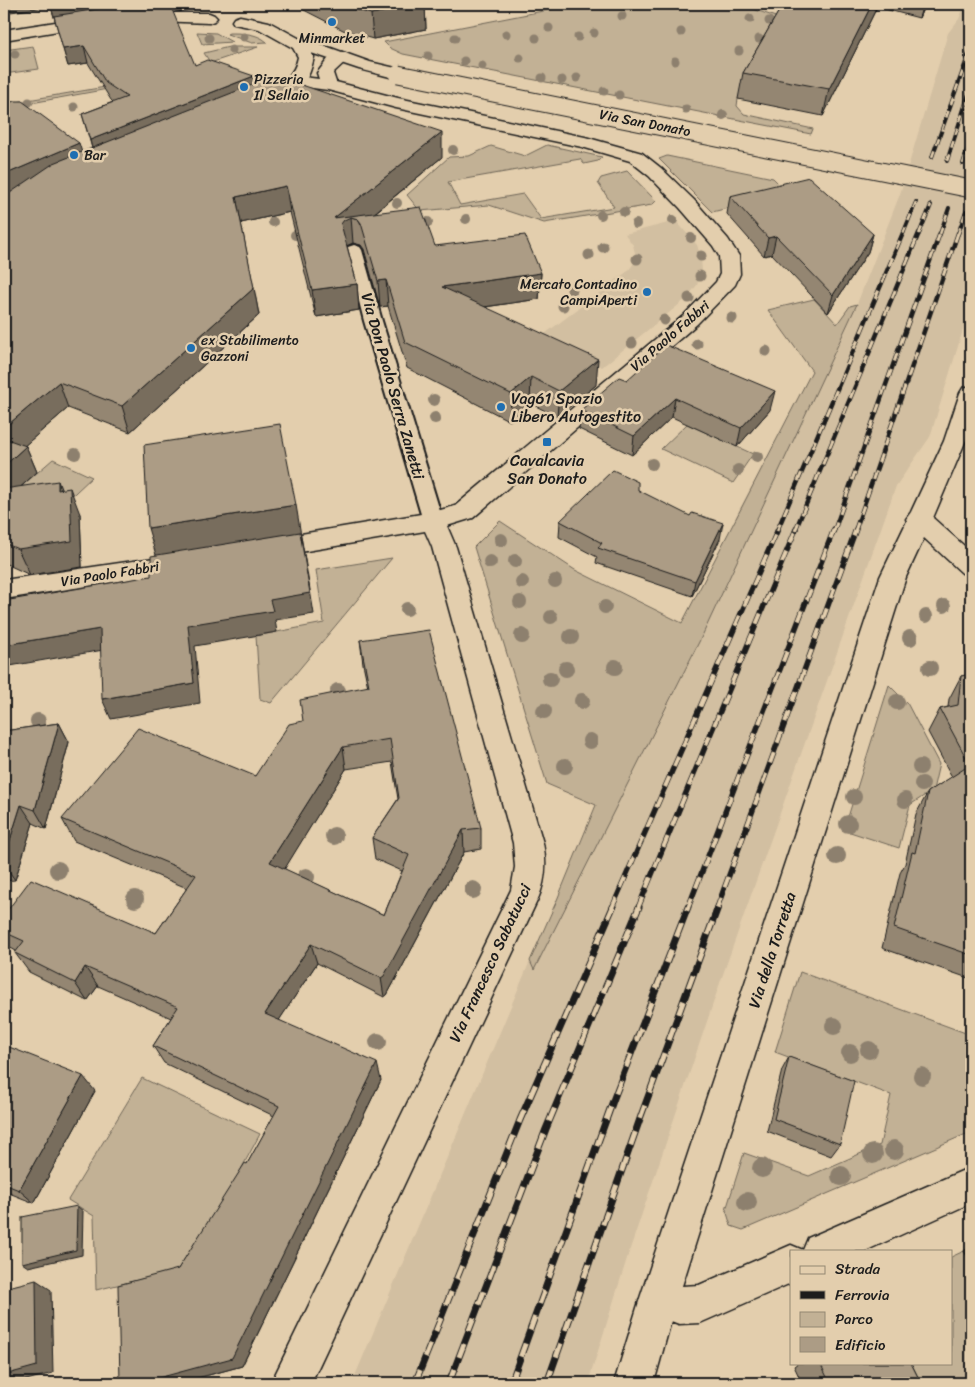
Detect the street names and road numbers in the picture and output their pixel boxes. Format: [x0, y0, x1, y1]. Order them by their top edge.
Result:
street label: Via San Donato [597, 102, 693, 144]
street label: Via Don Paolo Serra Zanetti [352, 289, 434, 483]
street label: Via Paolo Fabbri [624, 293, 716, 378]
street label: Via Paolo Fabbri [59, 554, 162, 594]
street label: Via Francesco Sabatucci [440, 878, 540, 1047]
street label: Via della Torretta [739, 888, 805, 1012]

